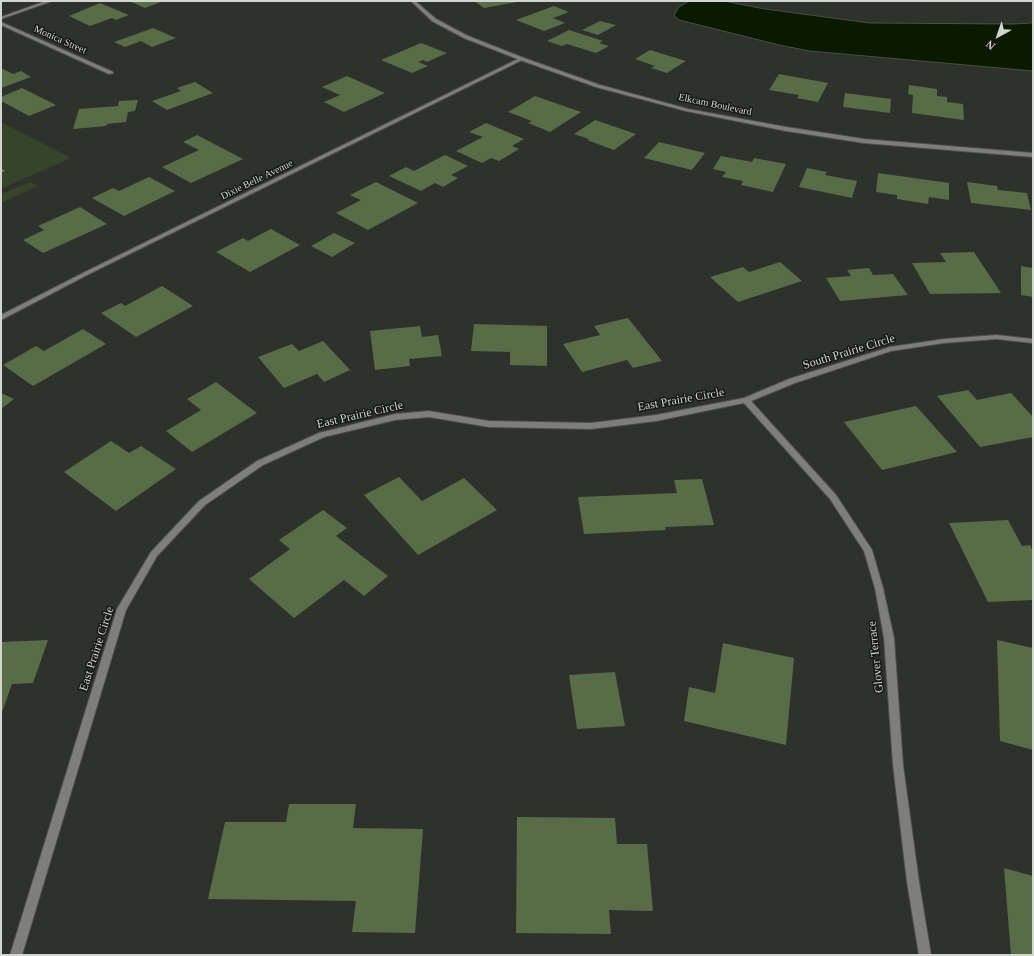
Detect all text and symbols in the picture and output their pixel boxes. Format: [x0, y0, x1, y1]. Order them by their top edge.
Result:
north arrow [978, 16, 1018, 56]
street label: Monica Street [32, 23, 88, 57]
text: N [983, 38, 997, 52]
street label: Elkcam Boulevard [677, 91, 753, 119]
street label: Dixie Belle Avenue [219, 157, 295, 203]
street label: South Prairie Circle [801, 331, 897, 373]
street label: East Prairie Circle [636, 385, 726, 415]
street label: East Prairie Circle [316, 398, 404, 432]
street label: East Prairie Circle [77, 605, 117, 693]
street label: Glover Terrace [865, 620, 887, 694]

